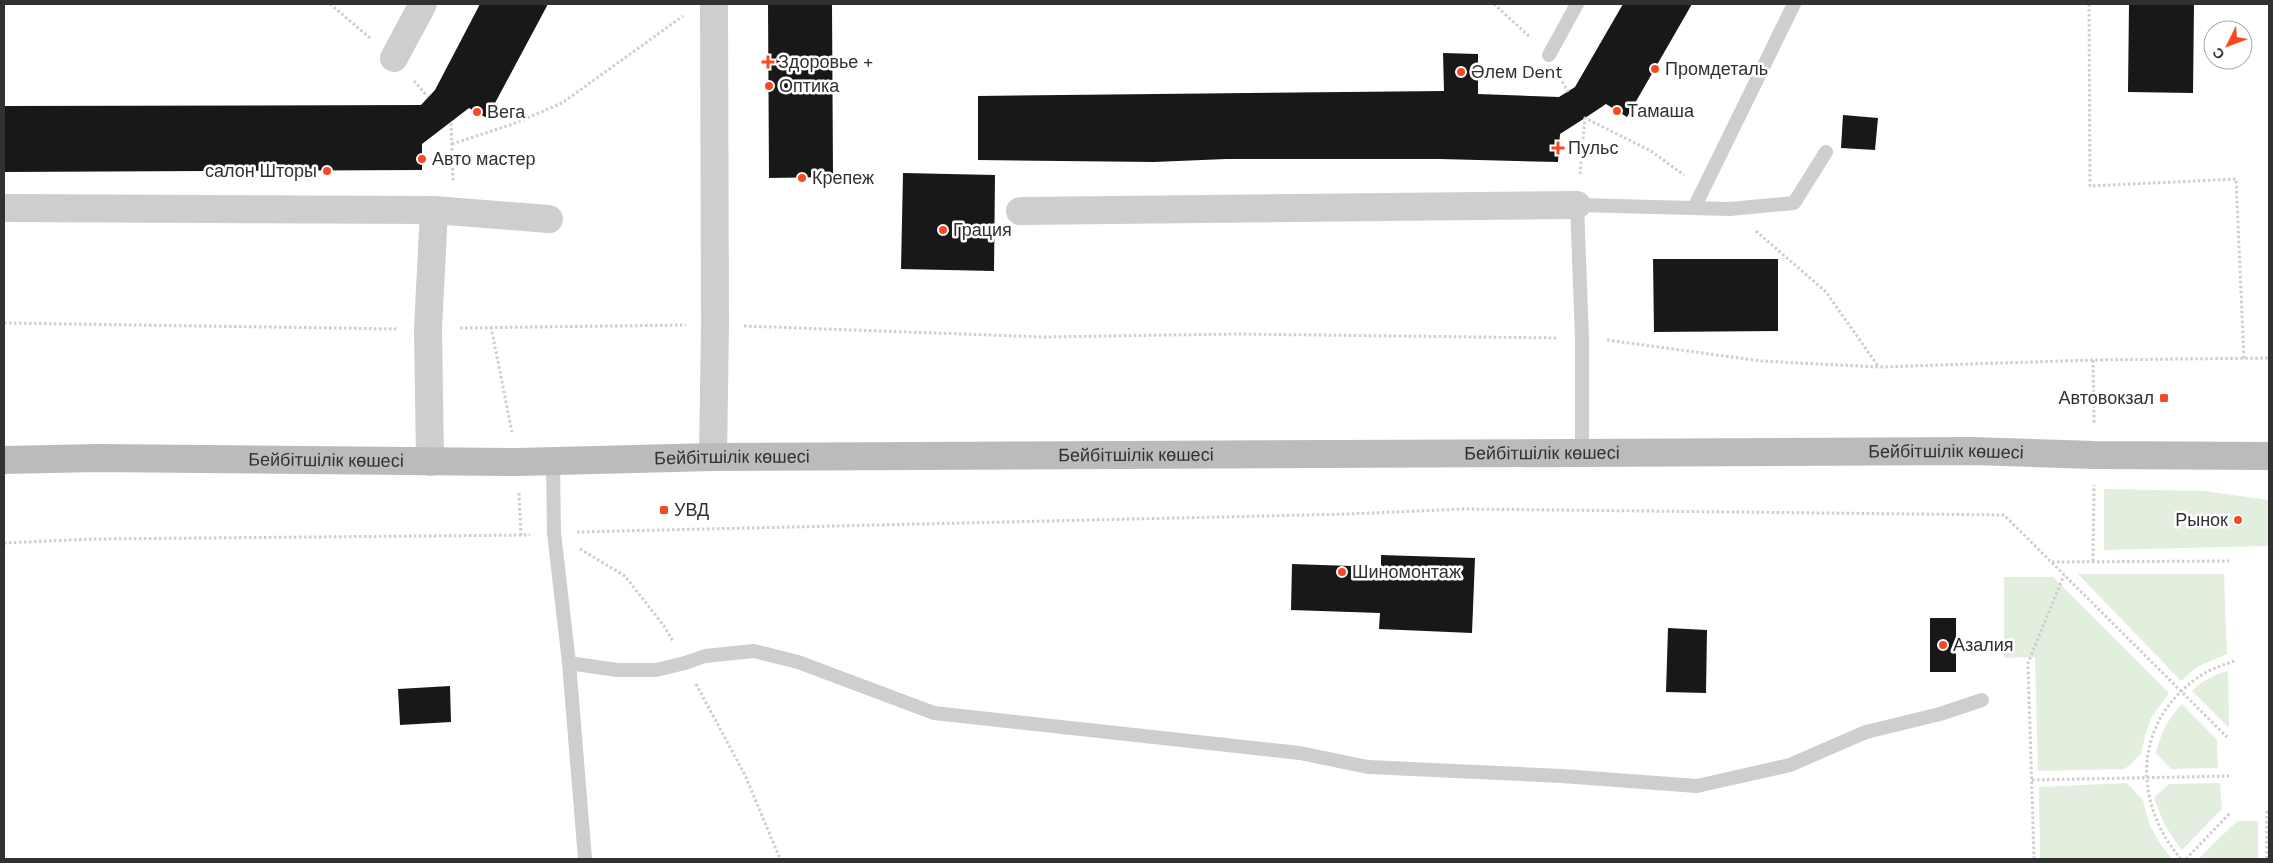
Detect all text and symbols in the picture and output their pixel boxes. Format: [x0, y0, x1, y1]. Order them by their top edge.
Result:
north arrow [2203, 20, 2253, 70]
text: С [2208, 44, 2228, 63]
place label: Здоровье + [778, 50, 873, 74]
marker: Здоровье + [762, 56, 774, 68]
place label: Промдеталь [1665, 57, 1768, 81]
place label: Әлем Dent [1471, 60, 1562, 84]
marker: Промдеталь [1649, 63, 1661, 75]
marker: Әлем Dent [1455, 66, 1467, 78]
place label: Оптика [779, 74, 840, 98]
marker: Оптика [763, 80, 775, 92]
place label: Тамаша [1627, 99, 1695, 123]
place label: Вега [487, 100, 526, 124]
marker: Тамаша [1611, 105, 1623, 117]
marker: Вега [471, 106, 483, 118]
place label: Пульс [1568, 136, 1618, 160]
marker: Пульс [1552, 142, 1564, 154]
place label: Авто мастер [432, 147, 535, 171]
marker: Авто мастер [416, 153, 428, 165]
place label: салон Шторы [205, 159, 317, 183]
marker: салон Шторы [321, 165, 333, 177]
place label: Крепеж [812, 166, 874, 190]
marker: Крепеж [796, 172, 808, 184]
place label: Грация [953, 218, 1012, 242]
marker: Грация [937, 224, 949, 236]
place label: Автовокзал [2059, 386, 2154, 410]
marker: Автовокзал [2158, 392, 2170, 404]
street label: Бейбітшілік көшесі [1868, 439, 2024, 465]
street label: Бейбітшілік көшесі [1464, 441, 1620, 465]
street label: Бейбітшілік көшесі [1058, 443, 1214, 467]
street label: Бейбітшілік көшесі [654, 445, 810, 470]
street label: Бейбітшілік көшесі [248, 447, 404, 473]
place label: УВД [674, 498, 709, 522]
marker: УВД [658, 504, 670, 516]
place label: Рынок [2175, 508, 2228, 532]
marker: Рынок [2232, 514, 2244, 526]
place label: Шиномонтаж [1352, 560, 1461, 584]
marker: Шиномонтаж [1336, 566, 1348, 578]
place label: Азалия [1953, 633, 2014, 657]
marker: Азалия [1937, 639, 1949, 651]

